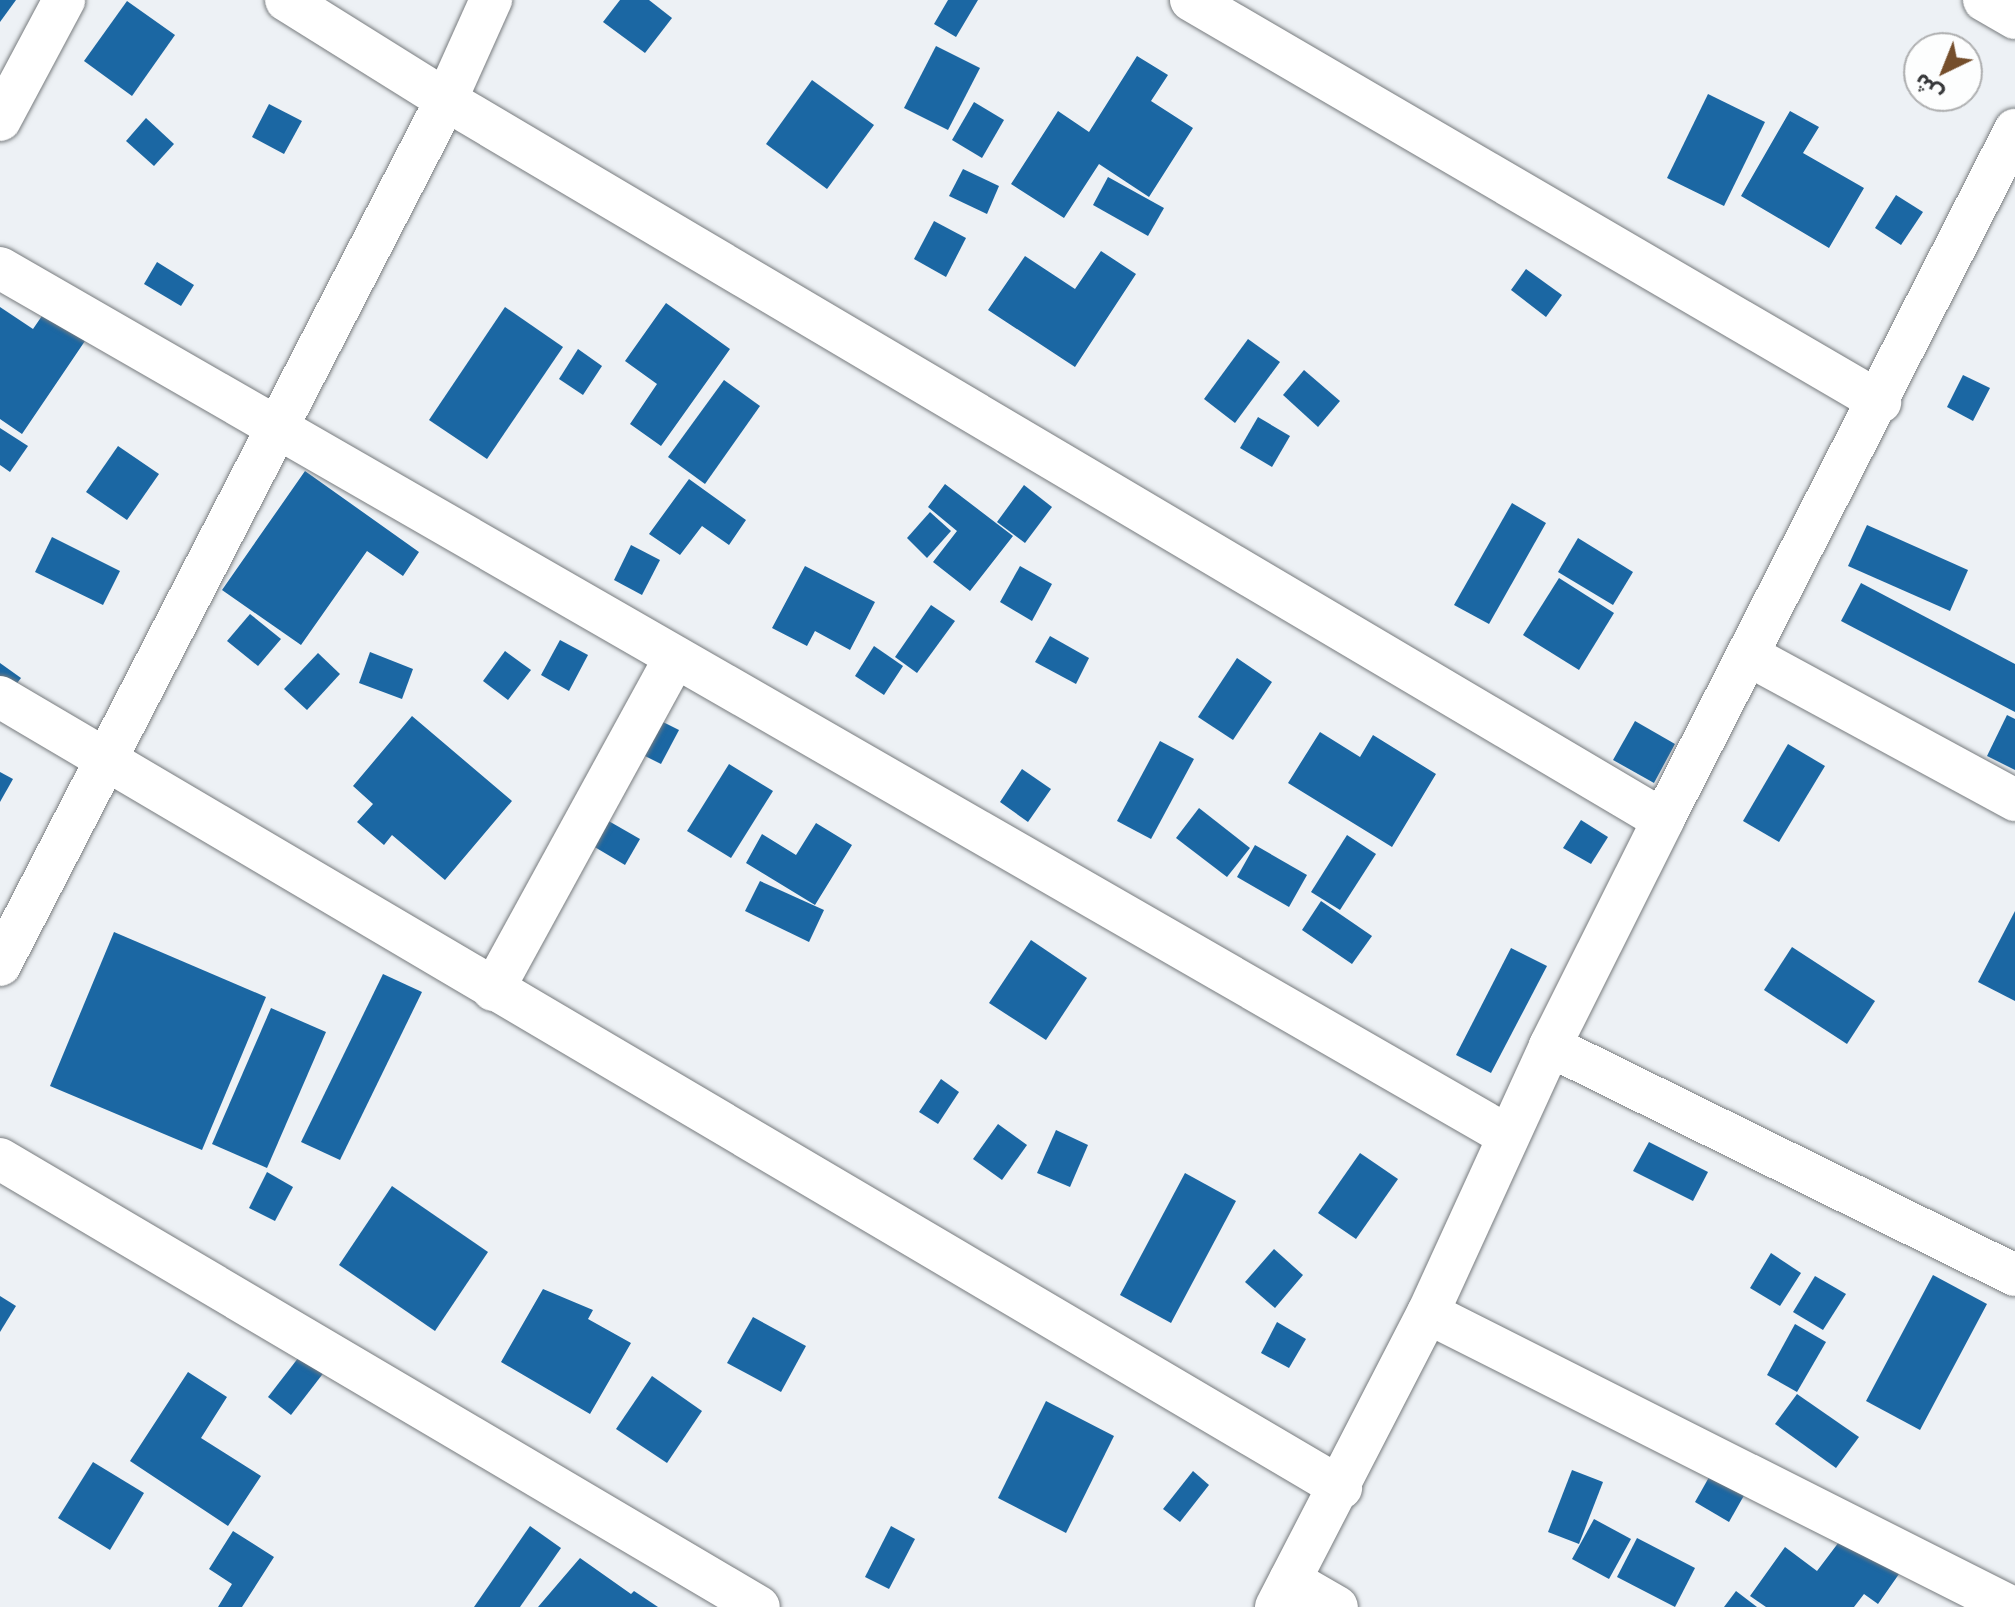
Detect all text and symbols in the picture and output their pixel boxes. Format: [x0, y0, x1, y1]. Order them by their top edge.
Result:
north arrow [1903, 32, 1983, 112]
text: ش [1907, 68, 1949, 109]

